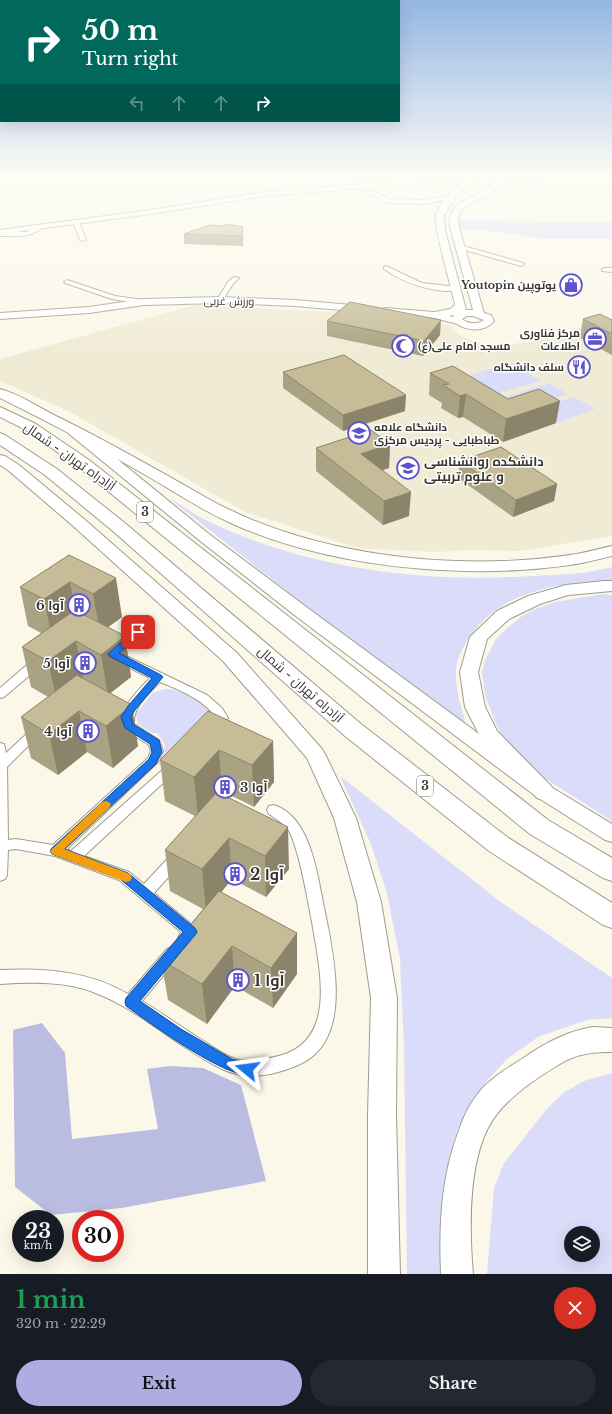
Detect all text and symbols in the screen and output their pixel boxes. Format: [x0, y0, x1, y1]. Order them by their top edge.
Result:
text: 50 m [82, 13, 158, 48]
icon: right [16, 16, 68, 68]
text: Turn right [82, 48, 178, 70]
icon: left [126, 92, 148, 114]
icon: ahead [168, 92, 190, 114]
icon: ahead [210, 92, 232, 114]
icon: right [252, 92, 274, 114]
shop icon: Youtopin یوتوپین [558, 272, 584, 298]
place label: Youtopin یوتوپین [460, 278, 556, 294]
street label: ورزش غربی [204, 294, 254, 308]
place label: مرکز فناوری اطلاعات [520, 326, 580, 353]
office icon: مرکز فناوری اطلاعات [582, 326, 608, 352]
mosque icon: مسجد امام علی(ع) [390, 333, 416, 359]
place label: مسجد امام علی(ع) [418, 339, 511, 354]
restaurant icon: سلف دانشگاه [566, 354, 592, 380]
place label: سلف دانشگاه [494, 360, 564, 374]
street label: آزادراه تهران - شمال [20, 418, 119, 495]
school or university icon: دانشگاه علامه طباطبایی - پردیس مرکزی [346, 420, 372, 446]
place label: دانشگاه علامه طباطبایی - پردیس مرکزی [374, 420, 499, 449]
place label: دانشکده روانشناسی و علوم تربیتی [424, 453, 544, 486]
school or university icon: دانشکده روانشناسی و علوم تربیتی [395, 455, 421, 481]
road number: 3 [137, 502, 153, 522]
building icon: آوا 6 [66, 592, 92, 618]
place label: آوا 6 [36, 597, 65, 614]
pin [121, 615, 155, 649]
icon: arrive [127, 621, 149, 643]
street label: آزادراه تهران - شمال [254, 642, 348, 727]
building icon: آوا 5 [72, 650, 98, 676]
place label: آوا 5 [43, 655, 71, 672]
building icon: آوا 4 [75, 718, 101, 744]
place label: آوا 4 [44, 723, 73, 740]
building icon: آوا 3 [212, 774, 238, 800]
road number: 3 [417, 776, 433, 796]
place label: آوا 3 [240, 779, 268, 796]
building icon: آوا 2 [222, 861, 248, 887]
place label: آوا 2 [250, 864, 284, 884]
building icon: آوا 1 [225, 967, 251, 993]
place label: آوا 1 [254, 970, 285, 990]
position arrow [226, 1048, 268, 1090]
speed limit sign: 30 [72, 1210, 124, 1262]
text: 23 [25, 1219, 51, 1243]
map controls [564, 1226, 600, 1262]
button: layers [564, 1226, 600, 1262]
text: km/h [24, 1239, 52, 1252]
text: 1 min [16, 1285, 86, 1314]
button: close [554, 1287, 596, 1329]
text: 320 m · 22:29 [16, 1315, 106, 1332]
button: Exit [16, 1360, 302, 1406]
button: Share [310, 1360, 596, 1406]

